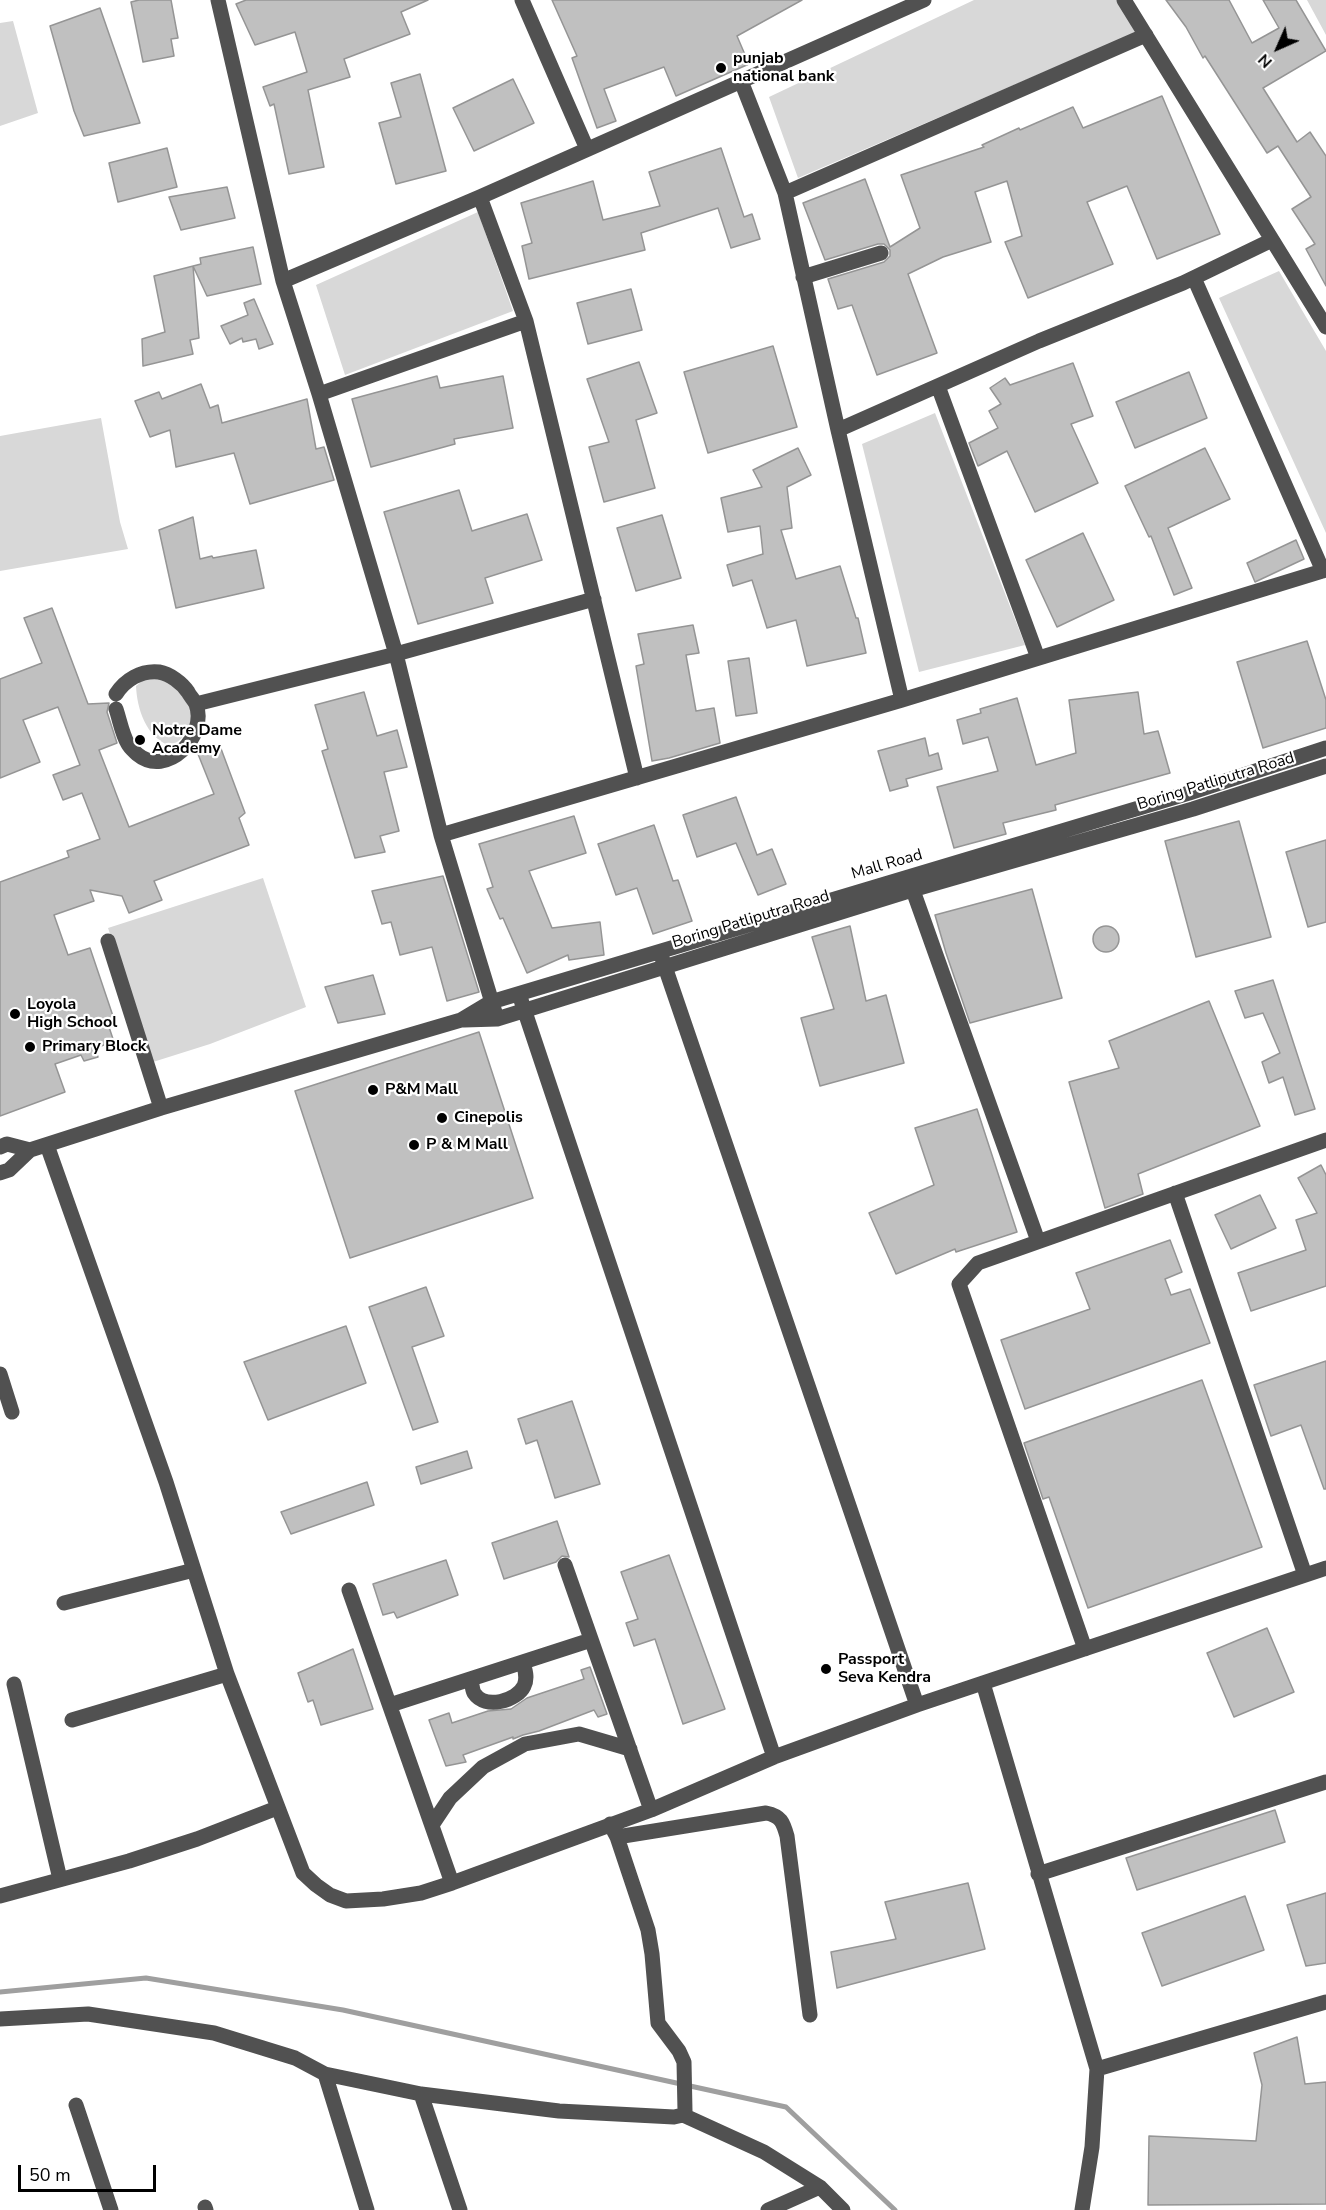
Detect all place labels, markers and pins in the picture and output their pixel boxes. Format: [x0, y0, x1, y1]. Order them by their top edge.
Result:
place label: punjab national bank [733, 49, 834, 87]
marker: punjab national bank [714, 61, 728, 75]
place label: Notre Dame Academy [152, 721, 242, 759]
marker: Notre Dame Academy [133, 733, 147, 747]
place label: Loyola High School [27, 995, 117, 1033]
marker: Loyola High School [8, 1007, 22, 1021]
place label: Primary Block [42, 1037, 146, 1057]
marker: Primary Block [23, 1040, 37, 1054]
place label: P&M Mall [385, 1080, 458, 1100]
marker: P&M Mall [366, 1083, 380, 1097]
place label: Cinepolis [454, 1108, 523, 1128]
marker: Cinepolis [435, 1111, 449, 1125]
place label: P & M Mall [426, 1135, 508, 1155]
marker: P & M Mall [407, 1138, 421, 1152]
place label: Passport Seva Kendra [838, 1650, 931, 1688]
marker: Passport Seva Kendra [819, 1662, 833, 1676]

